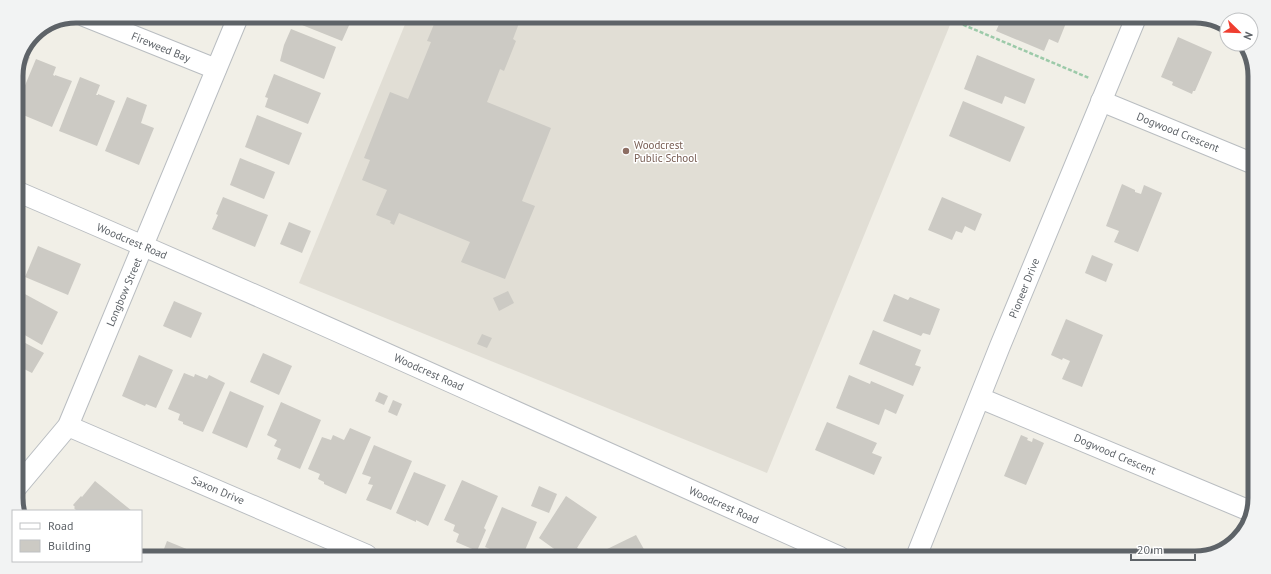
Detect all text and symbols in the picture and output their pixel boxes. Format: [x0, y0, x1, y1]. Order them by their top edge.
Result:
north arrow [1219, 12, 1259, 52]
street label: Fireweed Bay [129, 29, 194, 66]
text: N [1240, 30, 1256, 42]
street label: Dogwood Crescent [1135, 109, 1222, 155]
place label: Woodcrest Public School [634, 138, 698, 165]
marker: Woodcrest Public School [621, 146, 631, 156]
street label: Woodcrest Road [95, 220, 169, 262]
street label: Longbow Street [103, 255, 145, 329]
street label: Pioneer Drive [1006, 256, 1043, 320]
street label: Woodcrest Road [392, 350, 466, 394]
street label: Dogwood Crescent [1072, 430, 1158, 478]
street label: Saxon Drive [189, 473, 247, 508]
street label: Woodcrest Road [687, 483, 761, 527]
legend [12, 510, 142, 562]
text: Road [48, 518, 73, 533]
scale bar [1131, 536, 1195, 562]
text: Building [48, 538, 91, 553]
text: 20 m [1137, 542, 1163, 557]

